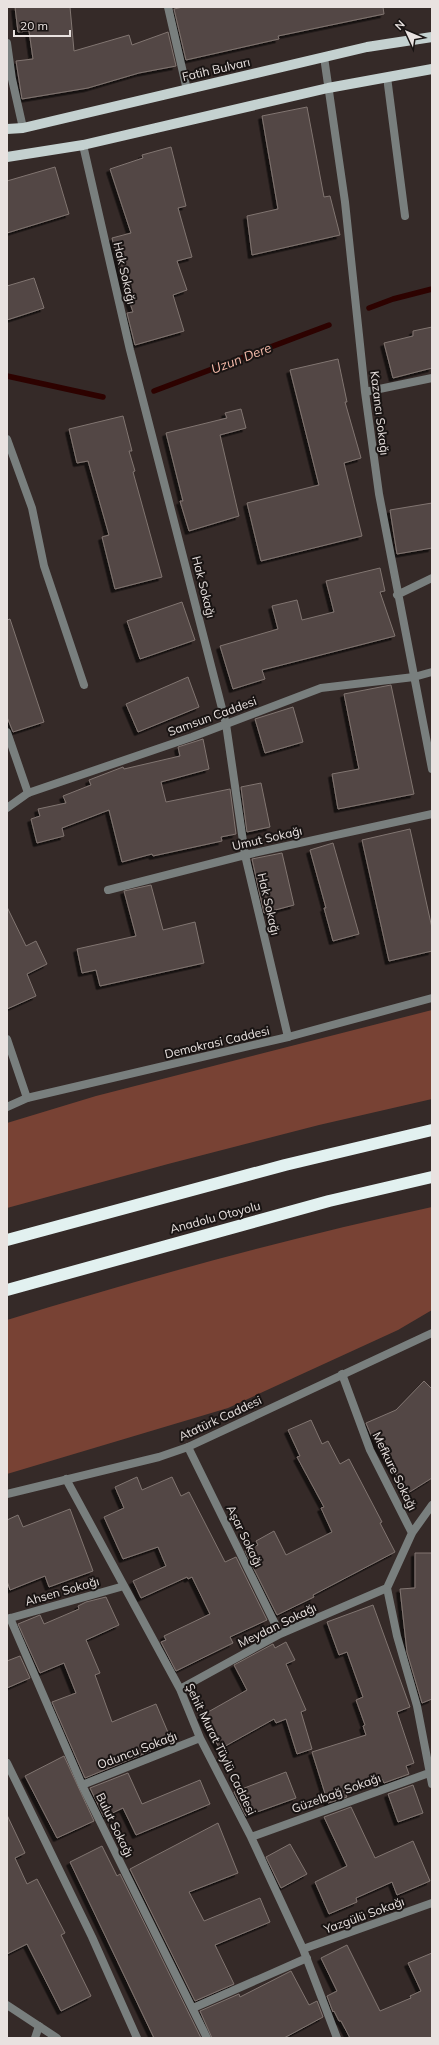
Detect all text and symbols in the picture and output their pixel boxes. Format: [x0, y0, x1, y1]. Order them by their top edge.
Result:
scale bar [14, 12, 70, 38]
north arrow [387, 12, 427, 52]
text: N [392, 17, 408, 33]
text: 20 m [20, 18, 48, 33]
street label: Fatih Bulvarı [180, 54, 252, 84]
street label: Hak Sokağı [111, 240, 139, 306]
water label: Uzun Dere [209, 339, 273, 377]
street label: Kazancı Sokağı [367, 370, 393, 456]
street label: Hak Sokağı [189, 554, 219, 620]
street label: Samsun Caddesi [166, 693, 258, 739]
street label: Umut Sokağı [231, 823, 303, 853]
street label: Hak Sokağı [255, 871, 283, 937]
street label: Demokrasi Caddesi [163, 1023, 271, 1061]
street label: Anadolu Otoyolu [168, 1198, 262, 1236]
street label: Atatürk Caddesi [176, 1392, 264, 1444]
street label: Mefkure Sokağı [369, 1429, 421, 1513]
street label: Aşar Sokağı [224, 1503, 266, 1569]
street label: Ahsen Sokağı [23, 1573, 101, 1609]
street label: Meydan Sokağı [235, 1600, 319, 1650]
street label: Şehit Murat Tüylü Caddesi [183, 1681, 260, 1817]
street label: Oduncu Sokağı [95, 1728, 179, 1772]
street label: Güzelbağ Sokağı [289, 1770, 383, 1816]
street label: Bulut Sokağı [93, 1790, 137, 1860]
street label: Yazgülü Sokağı [321, 1894, 406, 1937]

